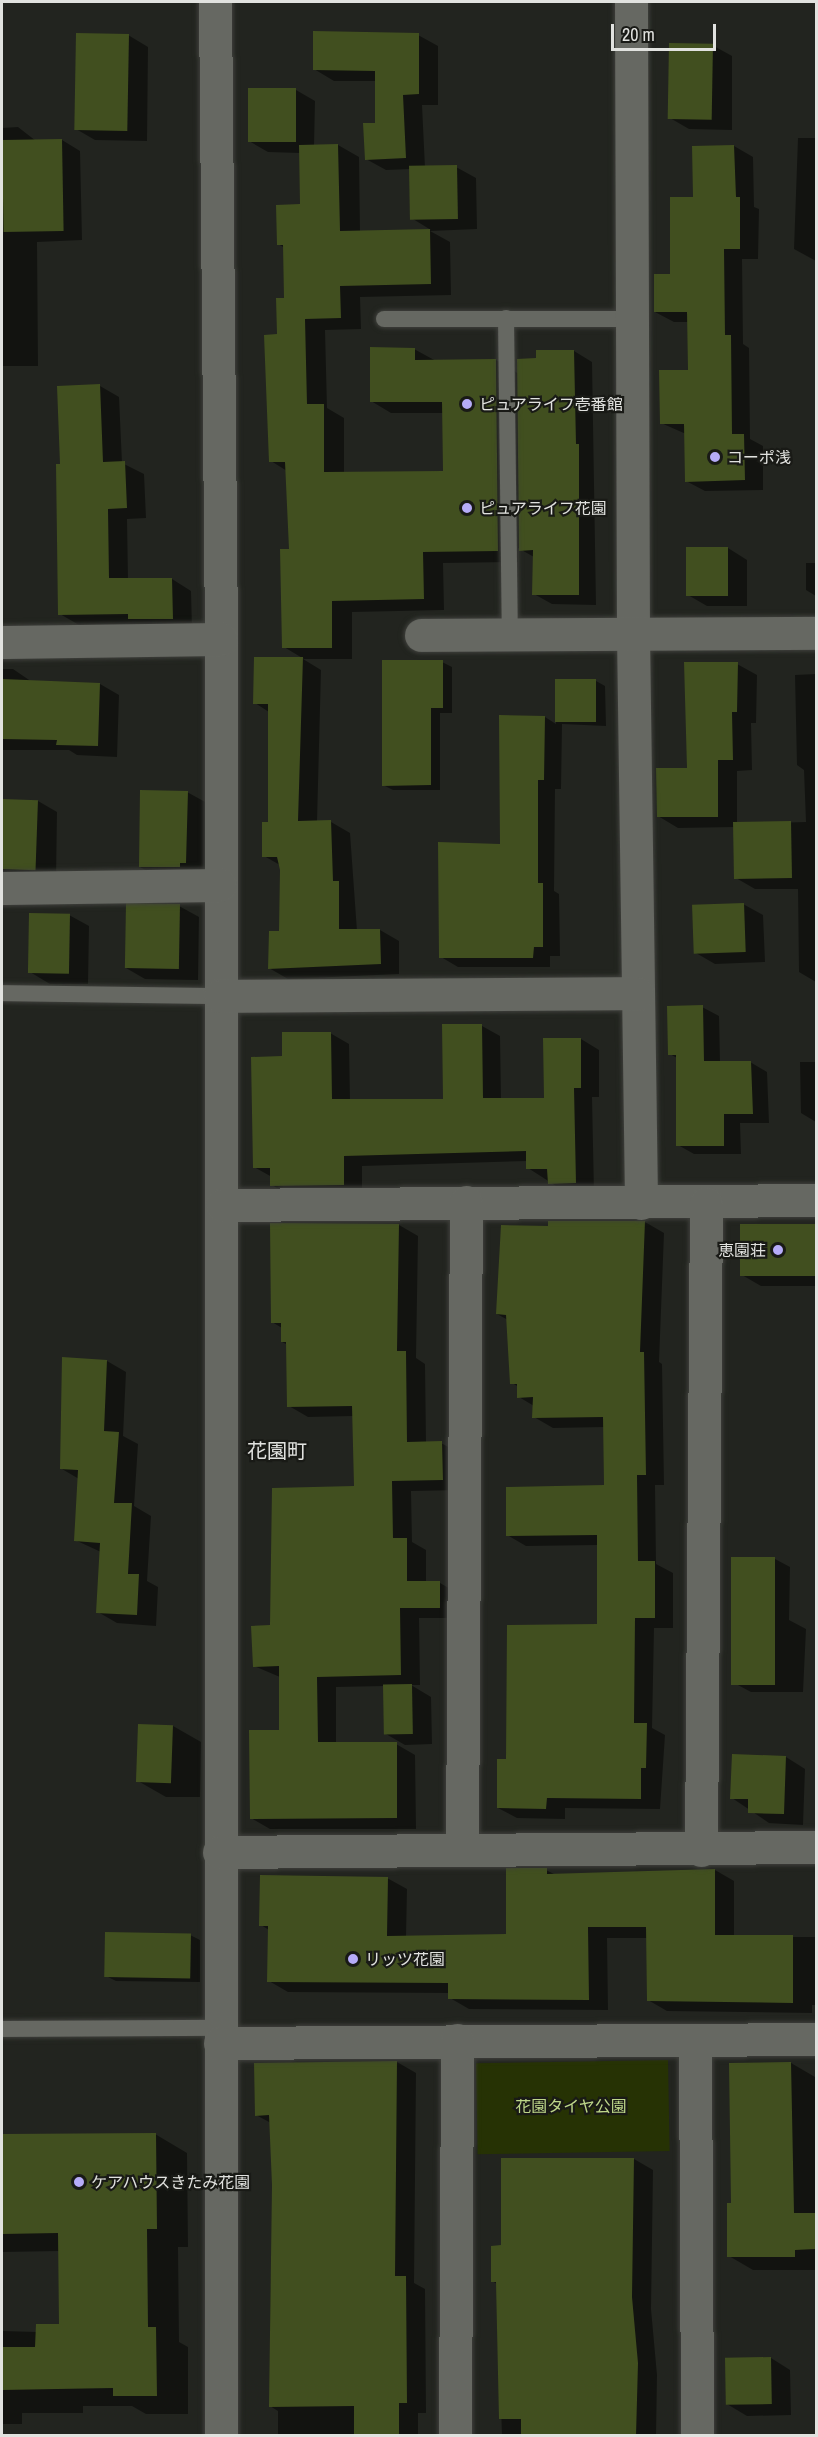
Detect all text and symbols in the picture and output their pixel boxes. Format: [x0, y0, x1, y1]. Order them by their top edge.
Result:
scale bar [614, 12, 719, 50]
text: 20 m [622, 22, 655, 47]
place label: ピュアライフ壱番館 [479, 394, 623, 414]
marker: ピュアライフ壱番館 [460, 397, 474, 411]
place label: コーポ浅 [727, 447, 791, 467]
marker: コーポ浅 [708, 450, 722, 464]
place label: ピュアライフ花園 [479, 498, 607, 518]
marker: ピュアライフ花園 [460, 501, 474, 515]
place label: 恵園荘 [718, 1240, 766, 1260]
marker: 恵園荘 [771, 1243, 785, 1257]
district label: 花園町 [247, 1438, 307, 1462]
place label: リッツ花園 [365, 1949, 445, 1969]
marker: リッツ花園 [346, 1952, 360, 1966]
park label: 花園タイヤ公園 [515, 2096, 627, 2116]
place label: ケアハウスきたみ花園 [91, 2172, 251, 2192]
marker: ケアハウスきたみ花園 [72, 2175, 86, 2189]

